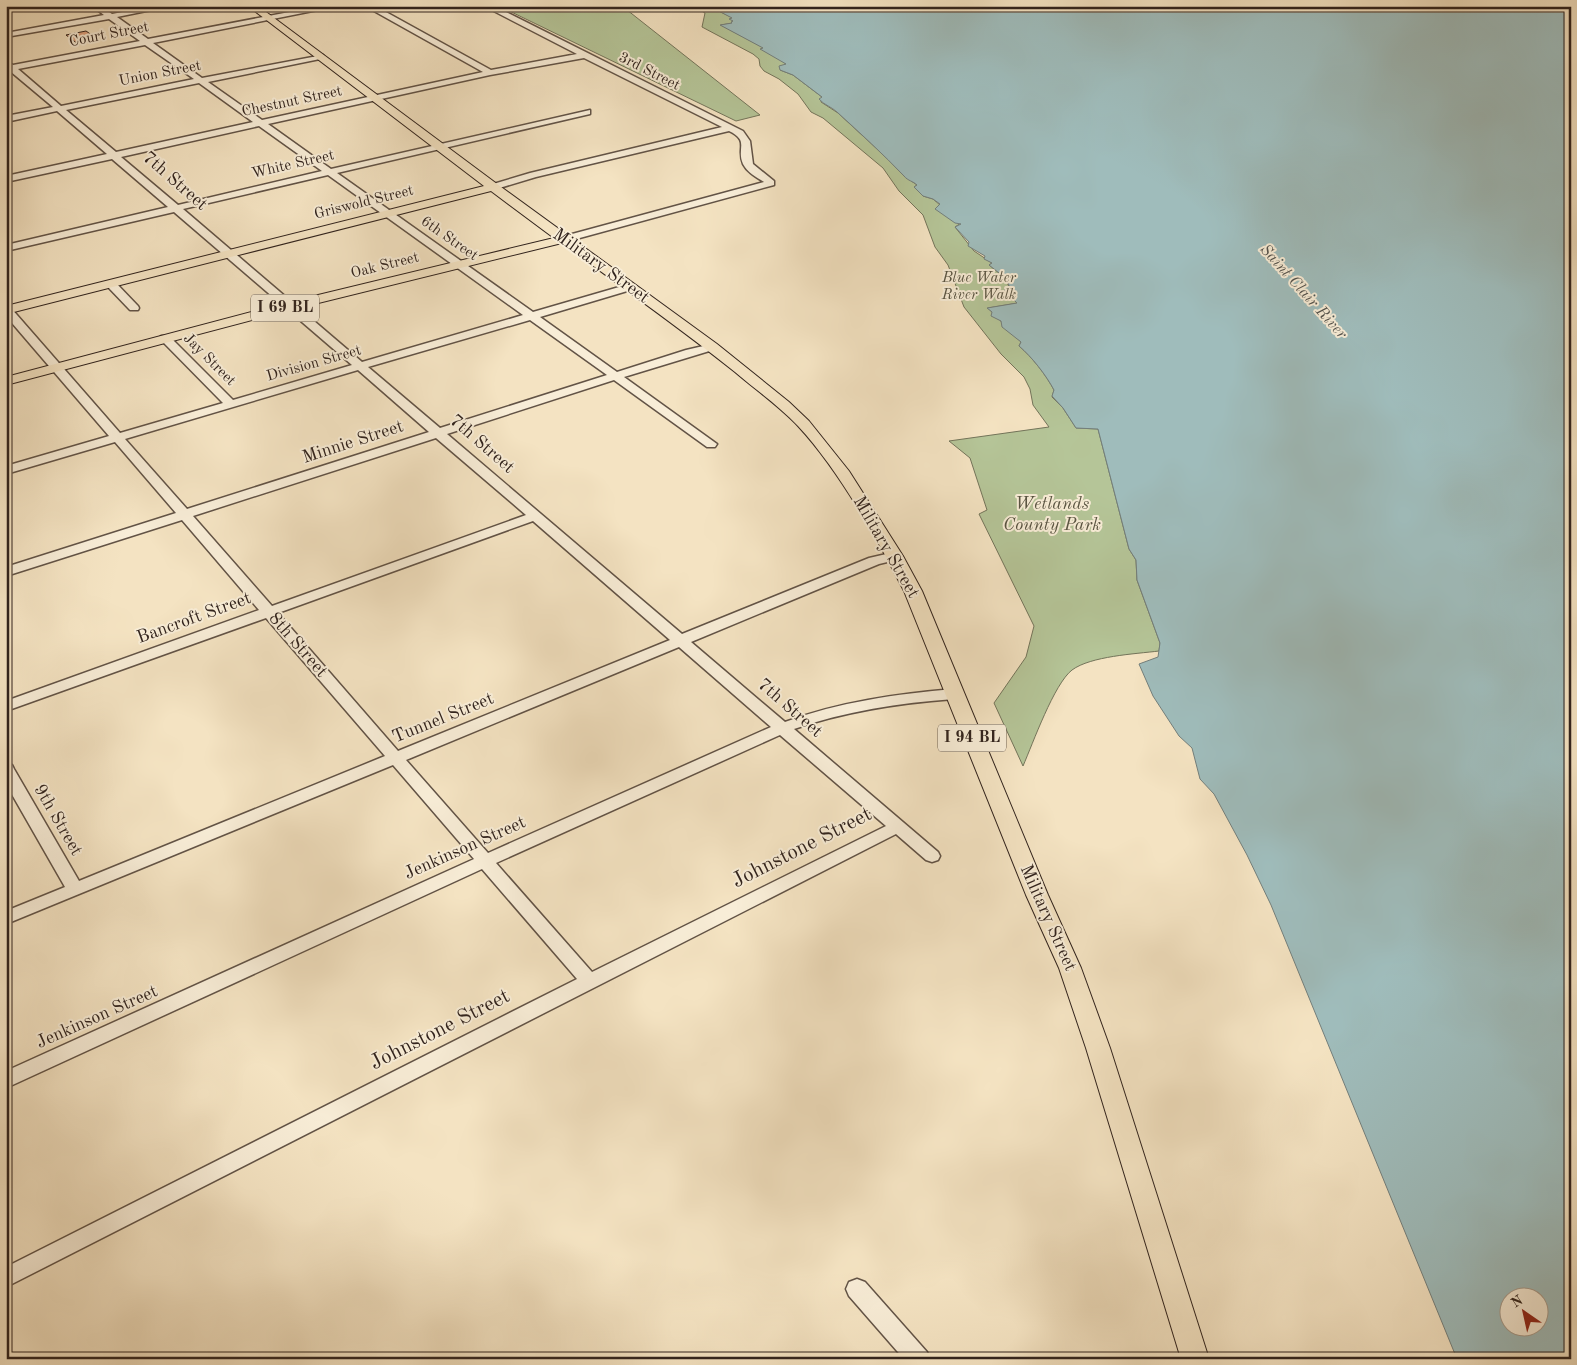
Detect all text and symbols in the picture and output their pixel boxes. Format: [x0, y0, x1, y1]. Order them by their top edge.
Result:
street label: Court Street [68, 20, 150, 50]
street label: 3rd Street [616, 50, 682, 94]
street label: Union Street [118, 59, 202, 89]
street label: Chestnut Street [240, 84, 344, 120]
street label: 7th Street [139, 148, 211, 214]
street label: White Street [250, 148, 336, 182]
street label: Griswold Street [313, 183, 415, 223]
street label: 6th Street [418, 214, 480, 264]
street label: Military Street [549, 225, 653, 307]
water label: Saint Clair River [1257, 242, 1350, 343]
street label: Oak Street [349, 250, 421, 282]
park label: Blue Water River Walk [941, 271, 1017, 303]
road number: I 69 BL [251, 294, 319, 322]
street label: Jay Street [180, 331, 238, 389]
street label: Division Street [265, 343, 363, 385]
street label: 7th Street [446, 411, 518, 477]
street label: Minnie Street [300, 417, 406, 467]
street label: Military Street [850, 493, 922, 601]
park label: Wetlands County Park [1003, 495, 1101, 534]
street label: Bancroft Street [134, 589, 254, 647]
street label: 8th Street [265, 609, 331, 681]
street label: 7th Street [754, 675, 826, 741]
street label: Tunnel Street [390, 689, 496, 747]
road number: I 94 BL [938, 724, 1006, 751]
street label: 9th Street [30, 781, 86, 859]
street label: Johnstone Street [729, 804, 875, 892]
street label: Jenkinson Street [402, 813, 528, 883]
street label: Military Street [1016, 862, 1080, 974]
street label: Jenkinson Street [34, 982, 160, 1052]
street label: Johnstone Street [367, 986, 513, 1074]
north arrow [1500, 1288, 1550, 1338]
text: N [1509, 1293, 1526, 1311]

